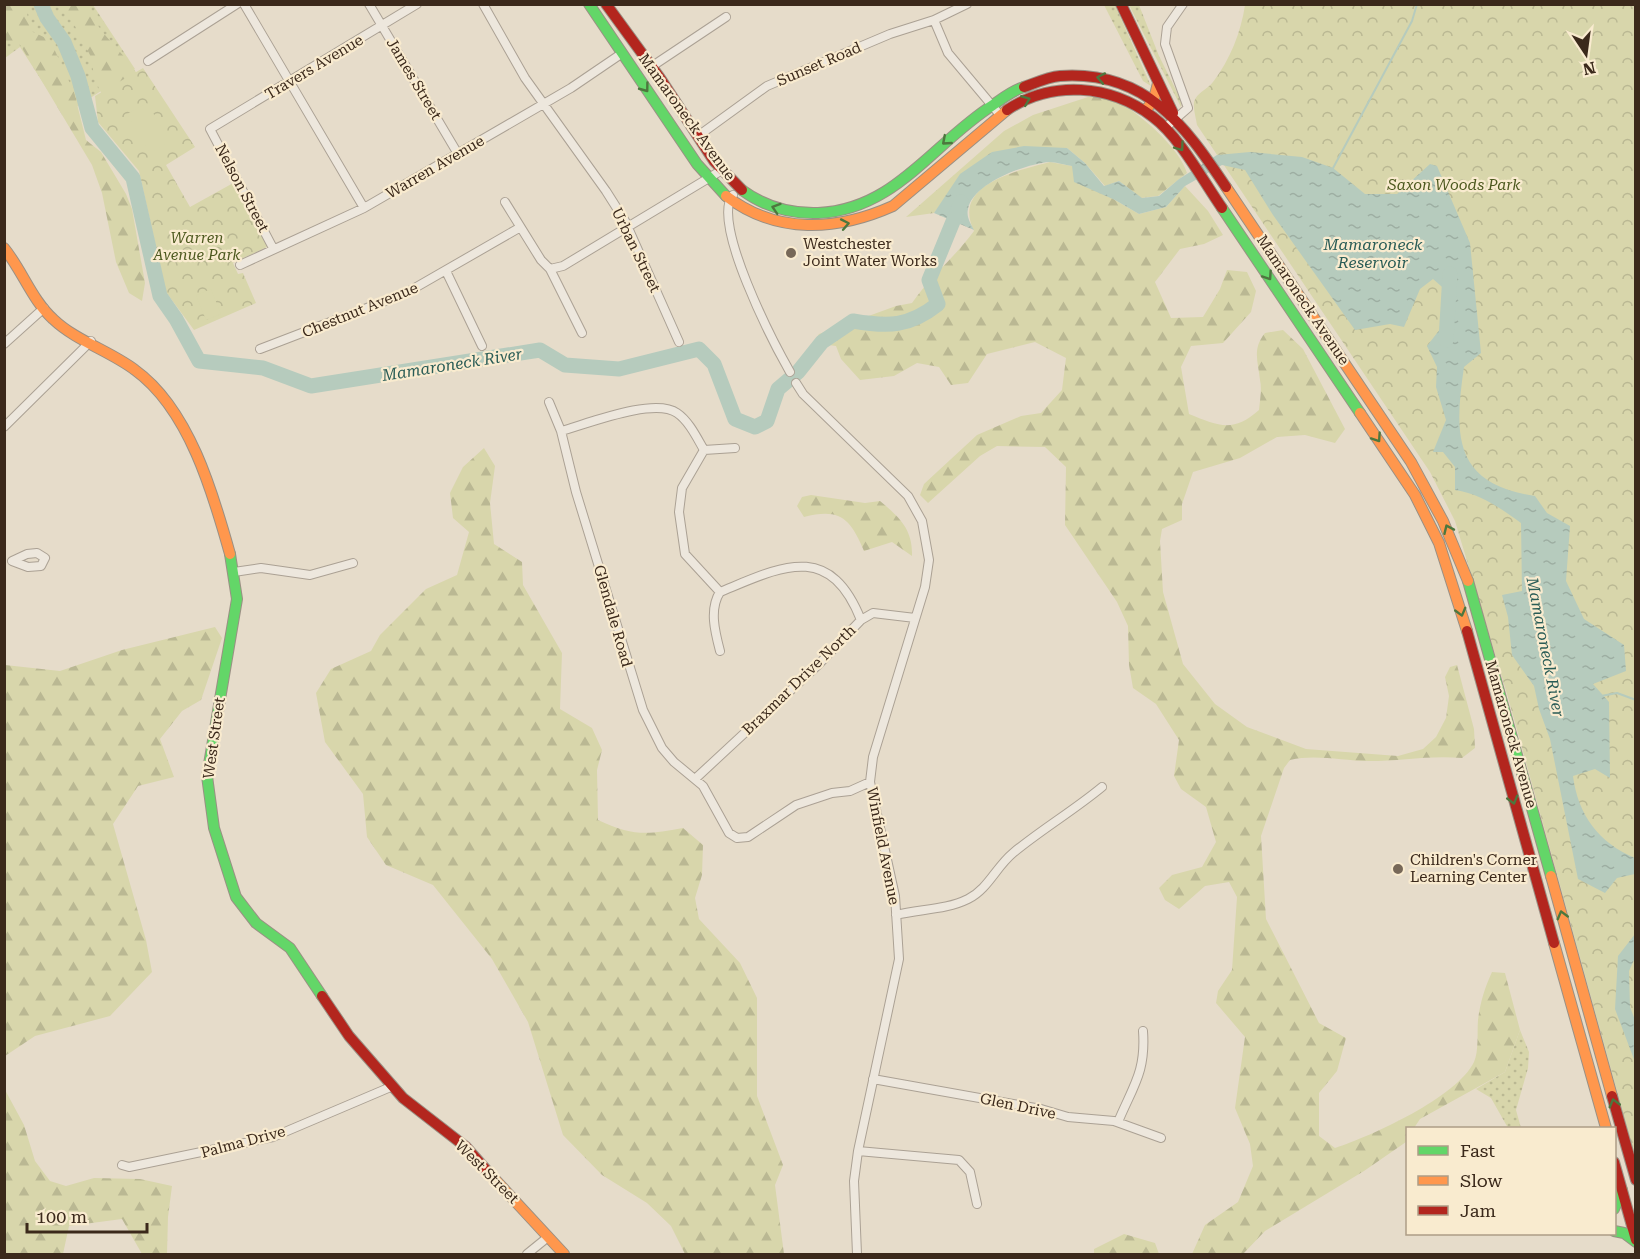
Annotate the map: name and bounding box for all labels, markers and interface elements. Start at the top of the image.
north arrow [1556,24,1616,84]
street label: Travers Avenue [262,31,366,103]
street label: James Street [383,35,446,123]
street label: Sunset Road [774,38,864,90]
street label: Mamaroneck Avenue [635,50,739,184]
text: N [1581,57,1597,79]
one-way arrow [1096,72,1106,85]
one-way arrow [638,81,649,92]
one-way arrow [1020,95,1031,107]
street label: Warren Avenue [383,132,487,202]
one-way arrow [942,134,953,145]
street label: Nelson Street [211,141,273,236]
one-way arrow [1173,141,1184,152]
park label: Saxon Woods Park [1387,176,1521,194]
one-way arrow [771,203,782,215]
street label: Urban Street [608,205,664,296]
one-way arrow [840,218,850,231]
park label: Warren Avenue Park [152,229,241,264]
street label: Mamaroneck Avenue [1253,232,1353,368]
place label: Westchester Joint Water Works [803,235,937,270]
water label: Mamaroneck Reservoir [1322,235,1423,272]
marker: Westchester Joint Water Works [784,246,798,260]
one-way arrow [1260,270,1272,280]
street label: Chestnut Avenue [299,279,421,341]
water label: Mamaroneck River [380,344,524,385]
one-way arrow [1369,431,1380,442]
one-way arrow [1443,524,1455,535]
street label: Glendale Road [590,563,636,670]
water label: Mamaroneck River [1522,575,1568,719]
one-way arrow [1454,606,1466,616]
street label: Braxmar Drive North [739,621,860,739]
street label: Mamaroneck Avenue [1481,658,1541,810]
street label: West Street [199,696,229,780]
street label: Winfield Avenue [863,786,903,906]
one-way arrow [1505,795,1518,805]
place label: Children's Corner Learning Center [1410,851,1537,886]
marker: Children's Corner Learning Center [1391,862,1405,876]
one-way arrow [1557,910,1569,921]
street label: Glen Drive [978,1089,1058,1123]
one-way arrow [1609,1098,1621,1109]
street label: Palma Drive [199,1122,287,1162]
legend [1406,1127,1616,1235]
street label: West Street [452,1137,523,1208]
text: Fast [1460,1140,1495,1161]
text: Slow [1460,1170,1502,1191]
scale bar [27,1196,147,1234]
text: Jam [1460,1200,1496,1221]
text: 100 m [36,1206,87,1227]

